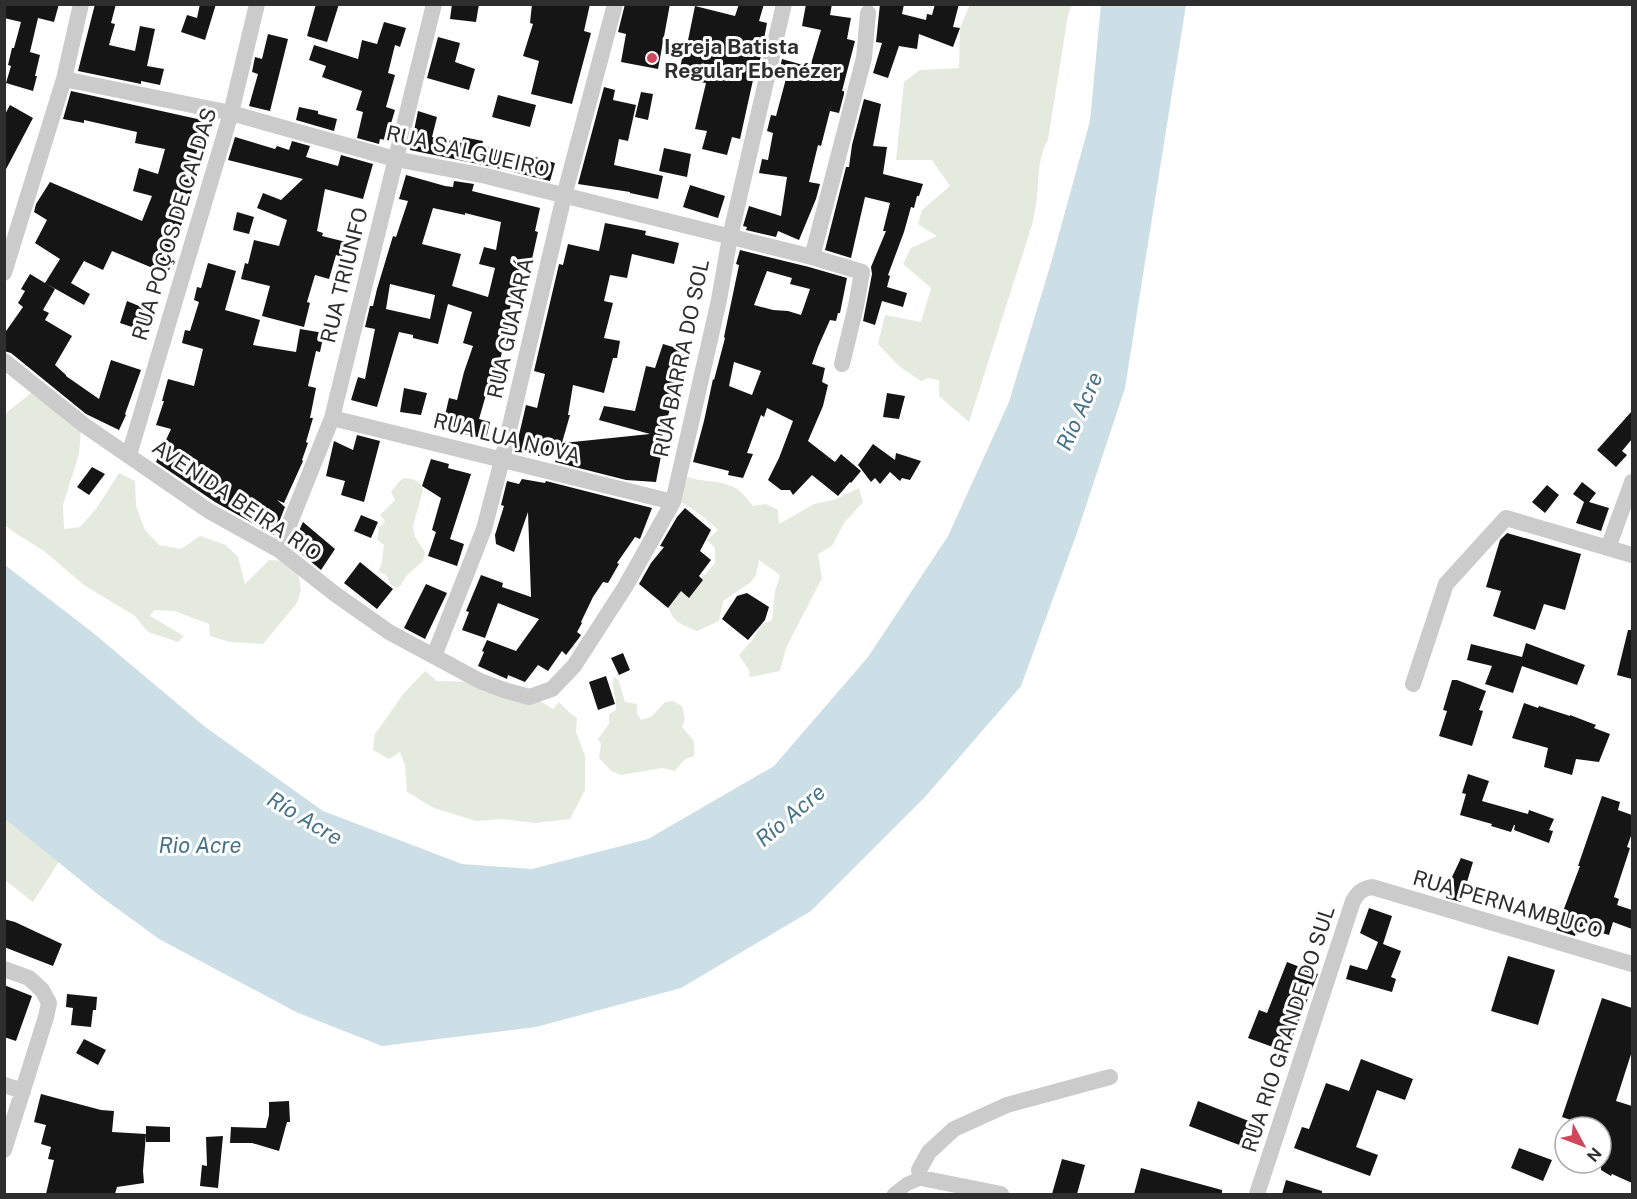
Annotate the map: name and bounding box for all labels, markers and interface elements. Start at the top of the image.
place label: Igreja Batista Regular Ebenézer [664,34,842,83]
marker: Igreja Batista Regular Ebenézer [645,51,659,65]
street label: RUA POÇOS DE CALDAS [127,105,221,343]
street label: RUA SALGUEIRO [384,120,552,182]
street label: RUA TRIUNFO [315,205,373,345]
street label: RUA GUAJARÁ [482,255,538,401]
street label: RUA BARRA DO SOL [648,257,714,459]
water label: Río Acre [1050,368,1108,454]
street label: RUA LUA NOVA [431,408,583,468]
street label: AVENIDA BEIRA RIO [148,434,326,566]
water label: Río Acre [750,778,830,852]
water label: Río Acre [263,785,347,851]
water label: Rio Acre [159,832,241,858]
street label: RUA PERNAMBUCO [1410,865,1606,943]
street label: RUA RIO GRANDE DO SUL [1236,903,1340,1155]
north arrow [1553,1115,1613,1175]
text: N [1583,1144,1605,1165]

